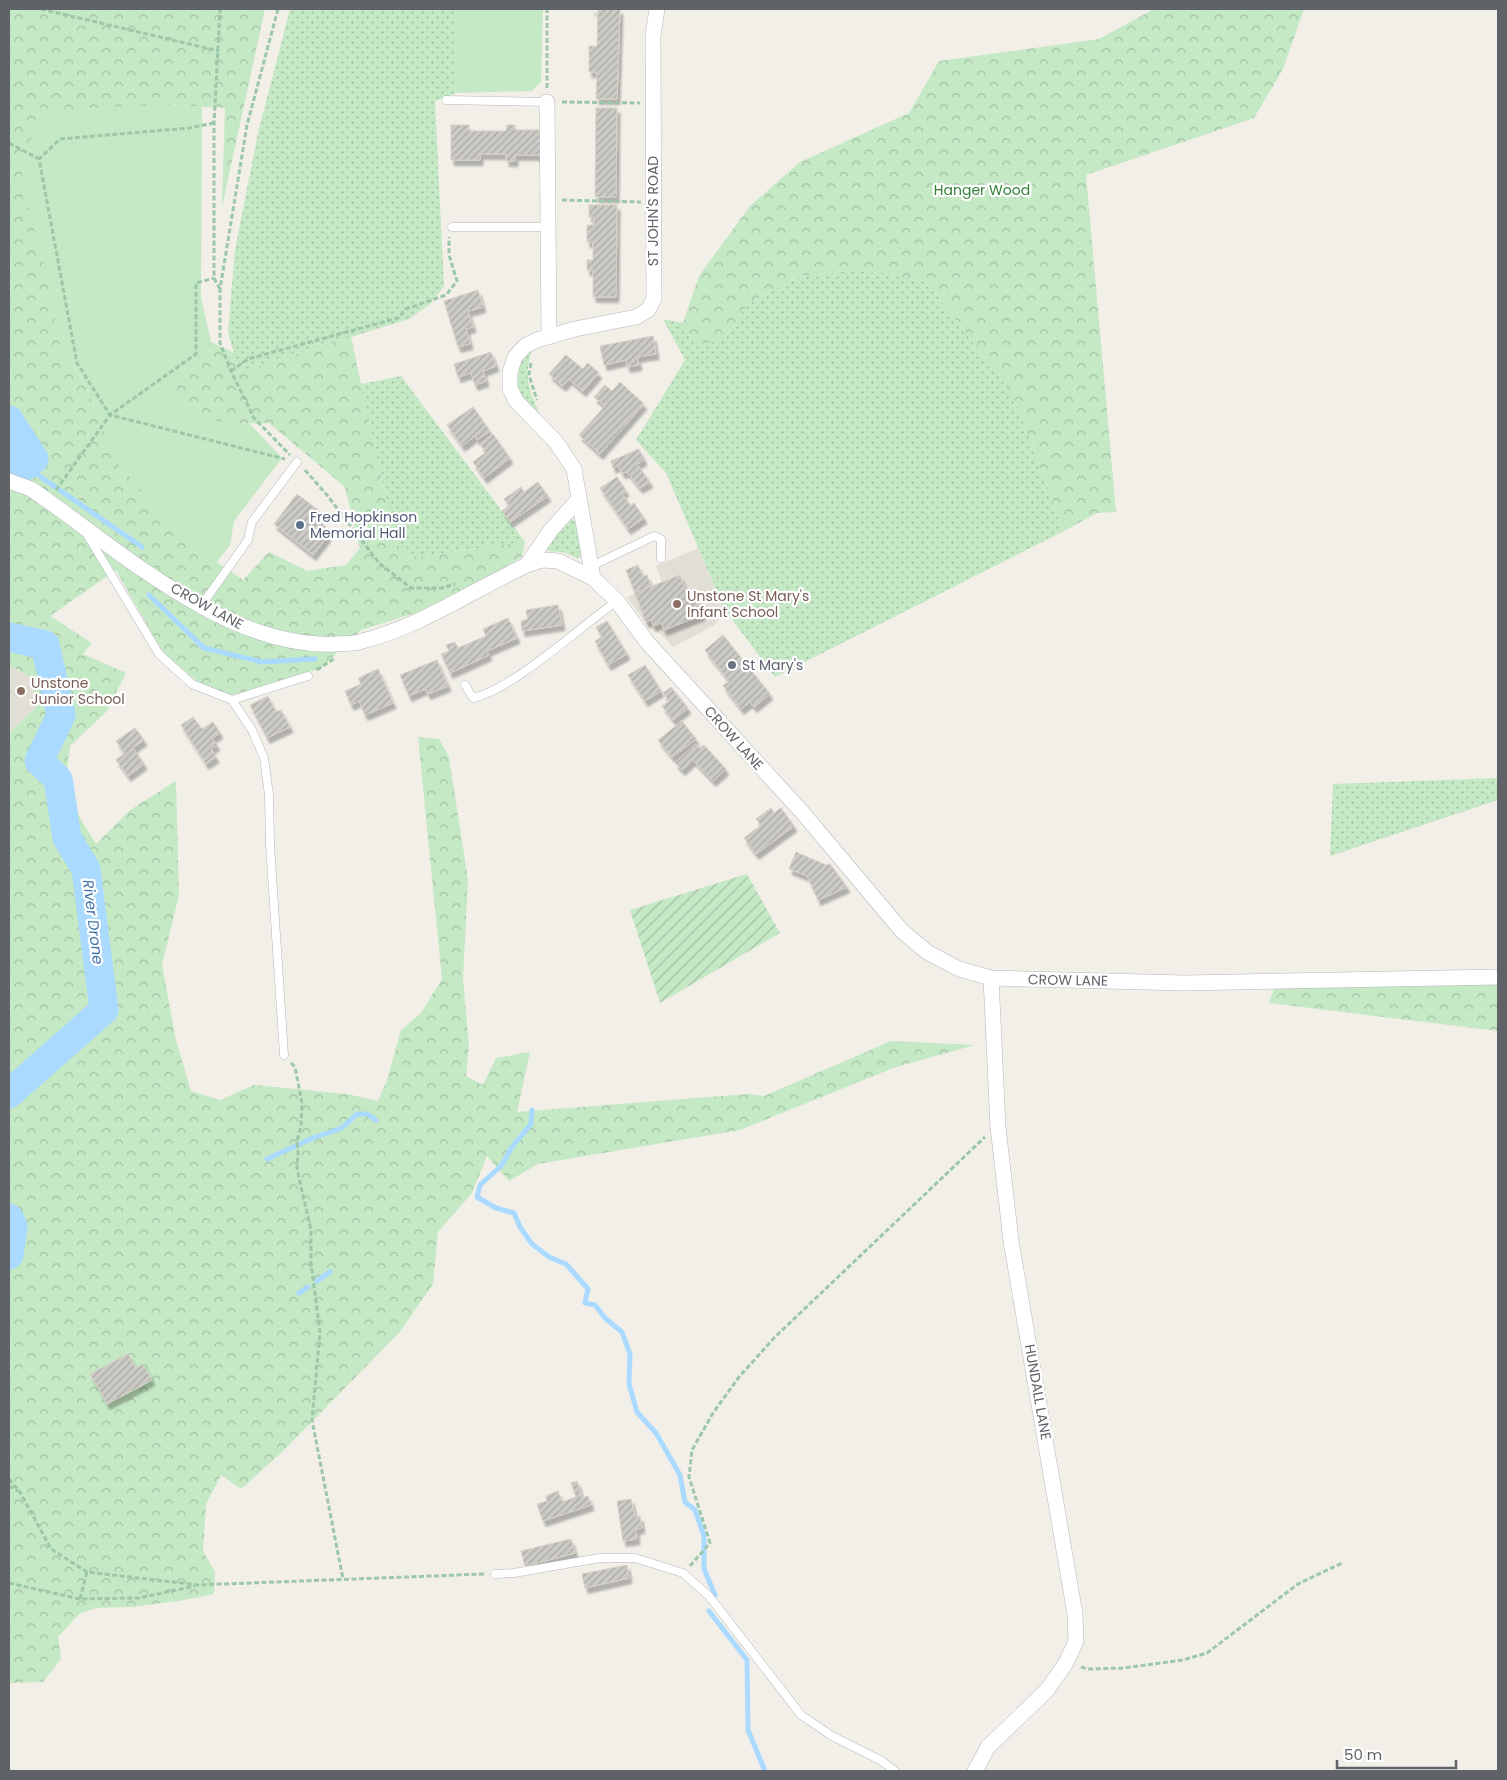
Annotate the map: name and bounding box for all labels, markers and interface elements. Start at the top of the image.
street label: ST JOHN'S ROAD [643,156,663,266]
park label: Hanger Wood [934,180,1030,200]
place label: Fred Hopkinson Memorial Hall [310,507,417,543]
marker: Fred Hopkinson Memorial Hall [294,519,306,531]
street label: CROW LANE [167,578,247,634]
place label: Unstone St Mary's Infant School [687,586,809,622]
marker: Unstone St Mary's Infant School [671,598,683,610]
place label: St Mary's [742,655,803,675]
marker: St Mary's [726,659,738,671]
place label: Unstone Junior School [31,673,125,709]
marker: Unstone Junior School [15,685,27,697]
street label: CROW LANE [700,701,768,775]
water label: River Drone [78,878,109,966]
street label: CROW LANE [1028,969,1108,991]
street label: HUNDALL LANE [1020,1343,1056,1441]
scale bar [1337,1738,1456,1770]
text: 50 m [1344,1744,1382,1765]

